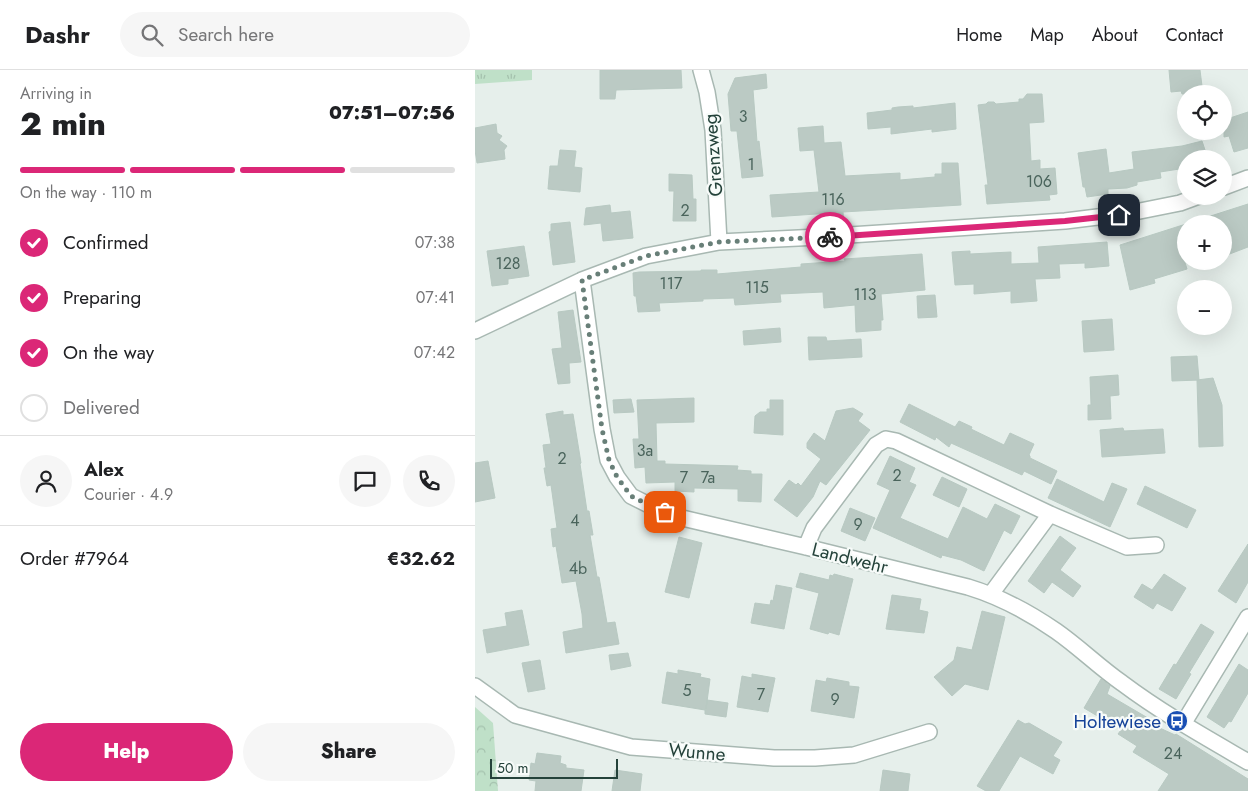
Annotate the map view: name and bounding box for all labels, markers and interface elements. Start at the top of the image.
search box [120,12,470,57]
text: Dashr [25,17,90,52]
icon: search [138,21,166,49]
text: Search here [178,21,274,48]
text: Home [956,22,1002,48]
text: Map [1030,22,1064,48]
text: About [1092,22,1137,48]
text: Contact [1165,22,1223,48]
text: Arriving in [20,82,92,105]
map controls [1177,85,1232,335]
button: locate [1177,85,1232,140]
text: 07:51–07:56 [329,99,455,126]
text: 2 min [20,101,106,147]
house number: 3 [739,105,748,128]
street label: Grenzweg [697,113,729,197]
button: layers [1177,150,1232,205]
house number: 1 [747,153,755,176]
house number: 106 [1026,170,1052,193]
text: On the way · 110 m [20,181,152,204]
house number: 116 [821,188,845,211]
pin [1098,194,1140,236]
house number: 2 [680,199,690,222]
icon: home [1105,201,1133,229]
courier [805,212,855,262]
button: + [1177,215,1232,270]
icon: bike [816,223,844,251]
icon: check [20,229,48,257]
text: Confirmed [63,229,149,256]
text: 07:38 [415,231,455,254]
house number: 128 [495,252,521,275]
house number: 117 [660,272,683,295]
house number: 115 [745,276,769,299]
button: − [1177,280,1232,335]
house number: 113 [853,283,877,306]
icon: check [20,284,48,312]
text: Preparing [63,284,141,311]
text: 07:41 [416,286,455,309]
icon: check [20,339,48,367]
text: On the way [63,339,154,366]
text: 07:42 [414,341,455,364]
text: Delivered [63,394,140,421]
house number: 3a [637,439,653,462]
house number: 2 [557,447,567,470]
button: person [20,455,72,507]
button: chat [339,455,391,507]
button: phone [403,455,455,507]
text: Alex [84,456,124,483]
house number: 2 [892,464,902,487]
house number: 7 [680,466,689,489]
house number: 7a [701,466,715,489]
text: Courier · 4.9 [84,483,173,506]
pin [644,491,686,533]
icon: bag [651,498,679,526]
house number: 4 [570,509,580,532]
house number: 9 [853,513,863,536]
street label: Landwehr [809,536,891,581]
text: Order #7964 [20,545,129,572]
text: €32.62 [387,545,455,572]
house number: 4b [569,557,587,580]
house number: 5 [682,679,692,702]
house number: 7 [757,683,766,706]
house number: 9 [830,688,840,711]
place label: Holtewiese [1074,708,1161,735]
bus stop icon: Holtewiese [1165,709,1189,733]
button: Help [20,723,233,781]
button: Share [243,723,455,781]
street label: Wunne [667,736,727,768]
house number: 24 [1164,742,1182,765]
scale bar [490,756,617,779]
text: 50 m [497,758,528,778]

